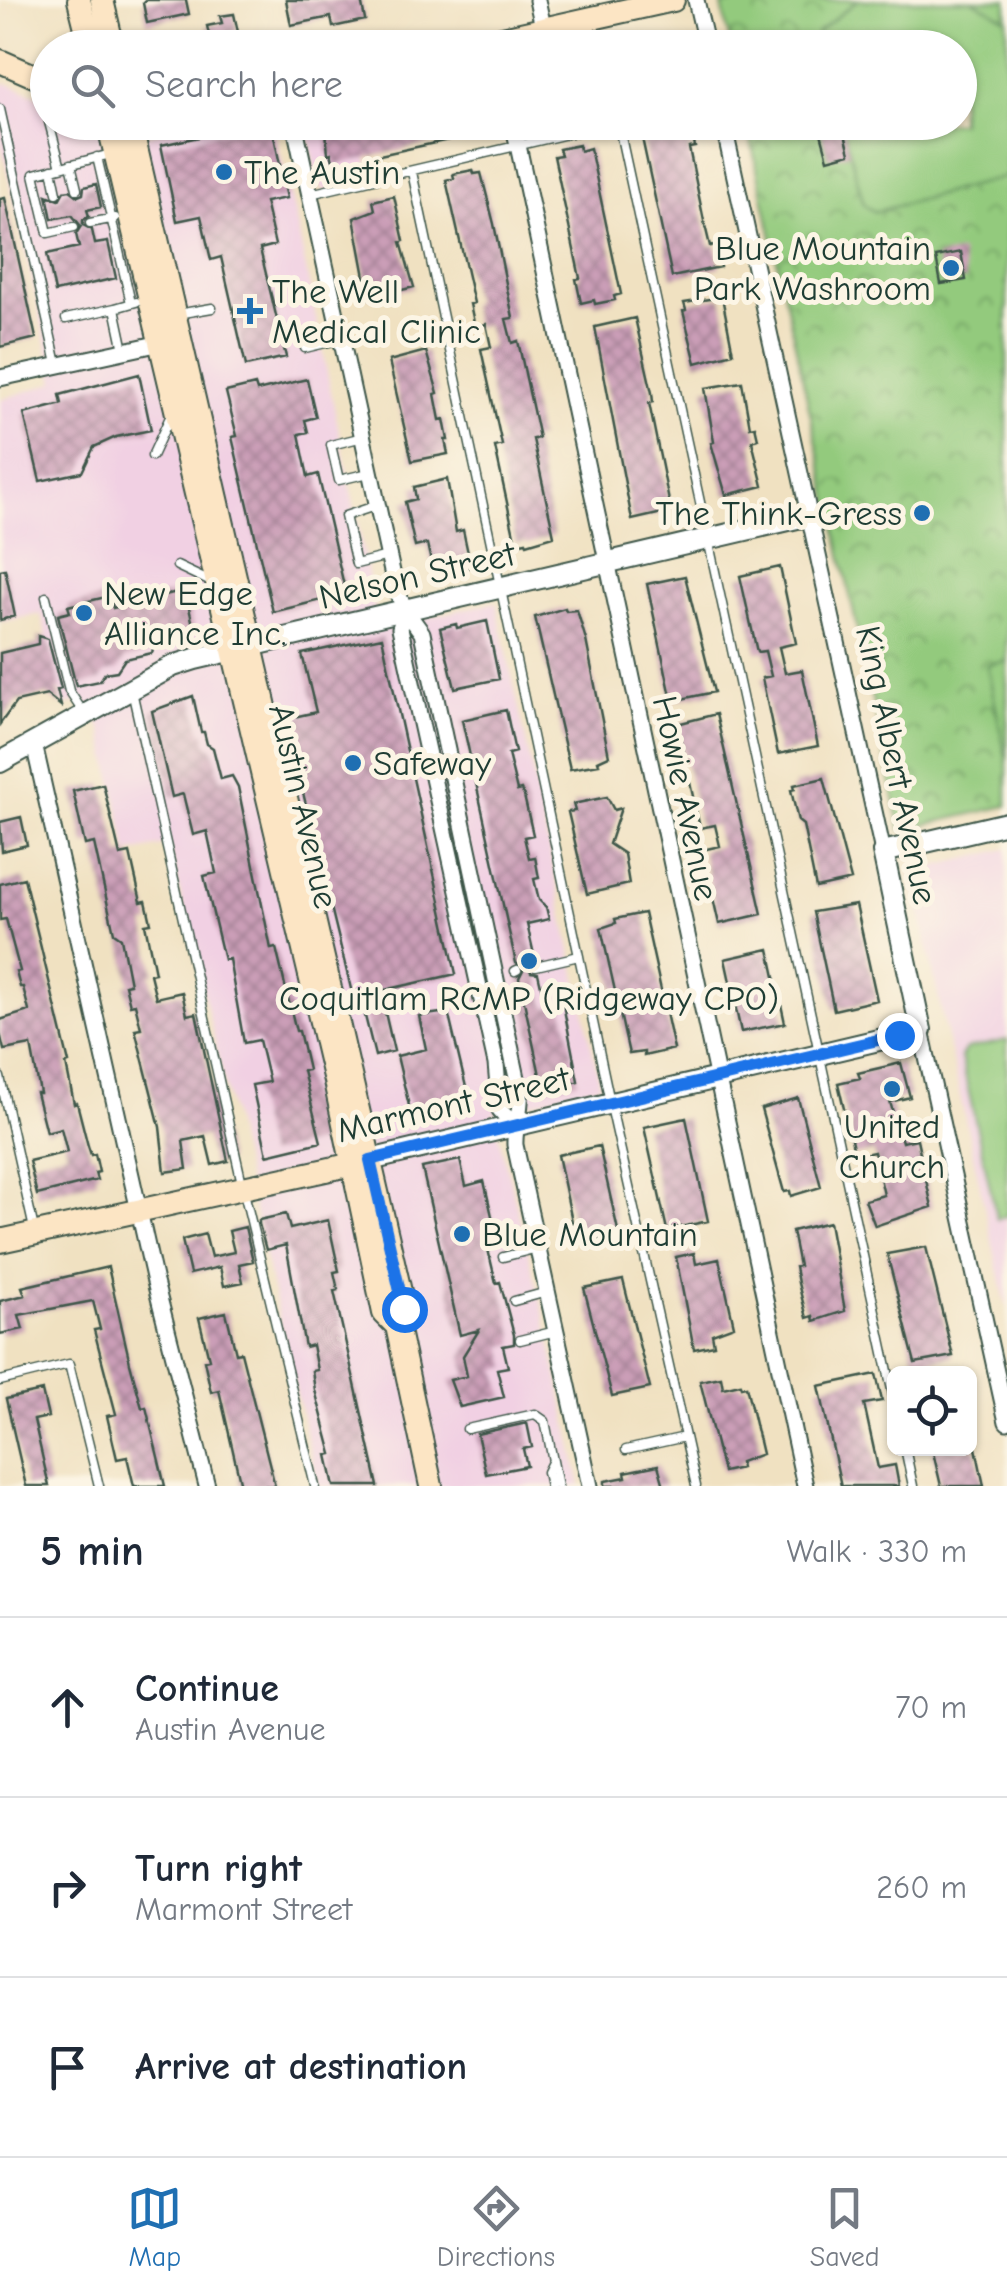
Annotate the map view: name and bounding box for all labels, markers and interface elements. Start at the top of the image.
search box [30,30,977,140]
icon: search [65,58,120,113]
text: Search here [145,63,343,107]
place label: The Austin [244,152,400,193]
marker: The Austin [213,161,235,183]
place label: Blue Mountain Park Washroom [694,228,931,309]
marker: Blue Mountain Park Washroom [940,257,962,279]
place label: The Well Medical Clinic [272,271,481,352]
marker: The Well Medical Clinic [237,298,263,324]
place label: The Think-Gress [655,493,902,534]
marker: The Think-Gress [911,502,933,524]
street label: Nelson Street [315,533,520,618]
place label: New Edge Alliance Inc. [104,573,286,654]
marker: New Edge Alliance Inc. [73,602,95,624]
street label: King Albert Avenue [847,622,946,908]
street label: Howie Avenue [644,692,727,904]
street label: Austin Avenue [260,700,347,912]
place label: Safeway [373,743,491,784]
marker: Safeway [342,752,364,774]
marker: Coquitlam RCMP (Ridgeway CPO) [518,950,540,972]
place label: Coquitlam RCMP (Ridgeway CPO) [279,978,779,1019]
route end [877,1013,923,1059]
street label: Marmont Street [333,1058,574,1151]
marker: United Church [881,1078,903,1100]
place label: United Church [839,1106,945,1187]
place label: Blue Mountain [482,1214,698,1255]
marker: Blue Mountain [451,1223,473,1245]
route start [382,1287,428,1333]
map controls [887,1366,977,1456]
button: locate [887,1366,977,1456]
text: 5 min [40,1527,144,1576]
text: Walk · 330 m [786,1533,967,1570]
text: Continue [135,1667,279,1711]
icon: ahead [40,1680,95,1735]
text: 70 m [895,1689,967,1726]
text: Austin Avenue [135,1711,326,1748]
text: Turn right [135,1847,302,1891]
icon: right [40,1860,95,1915]
text: 260 m [876,1869,967,1906]
text: Marmont Street [135,1891,352,1928]
icon: arrive [40,2040,95,2095]
text: Arrive at destination [135,2045,467,2089]
tab: Map [127,2181,182,2273]
tab: Directions [437,2181,555,2273]
tab: Saved [810,2181,880,2273]

